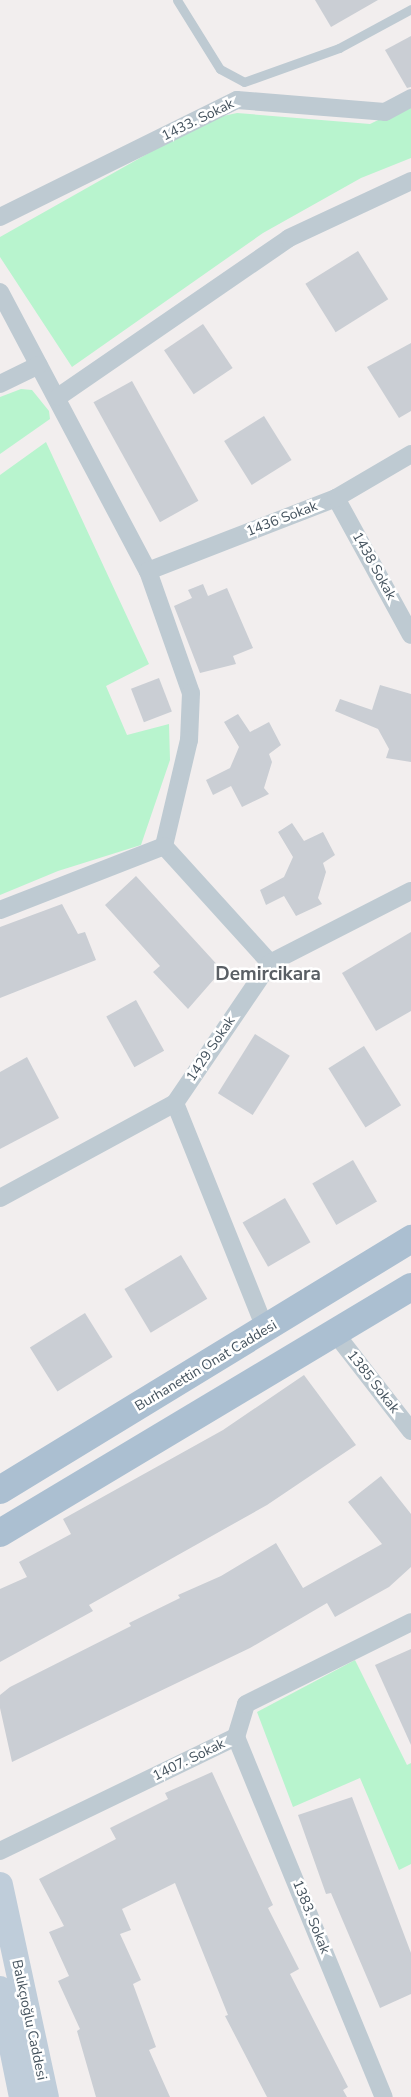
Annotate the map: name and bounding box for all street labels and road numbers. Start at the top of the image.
street label: 1433. Sokak [159,95,237,145]
street label: 1436 Sokak [244,498,320,540]
street label: 1438 Sokak [348,529,400,603]
street label: 1429 Sokak [183,1013,239,1085]
street label: Burhanettin Onat Caddesi [132,1317,280,1415]
street label: 1385 Sokak [343,1347,403,1417]
street label: 1407. Sokak [150,1735,228,1785]
street label: 1383. Sokak [289,1878,333,1956]
street label: Balıkçıoğlu Caddesi [8,1958,50,2082]

